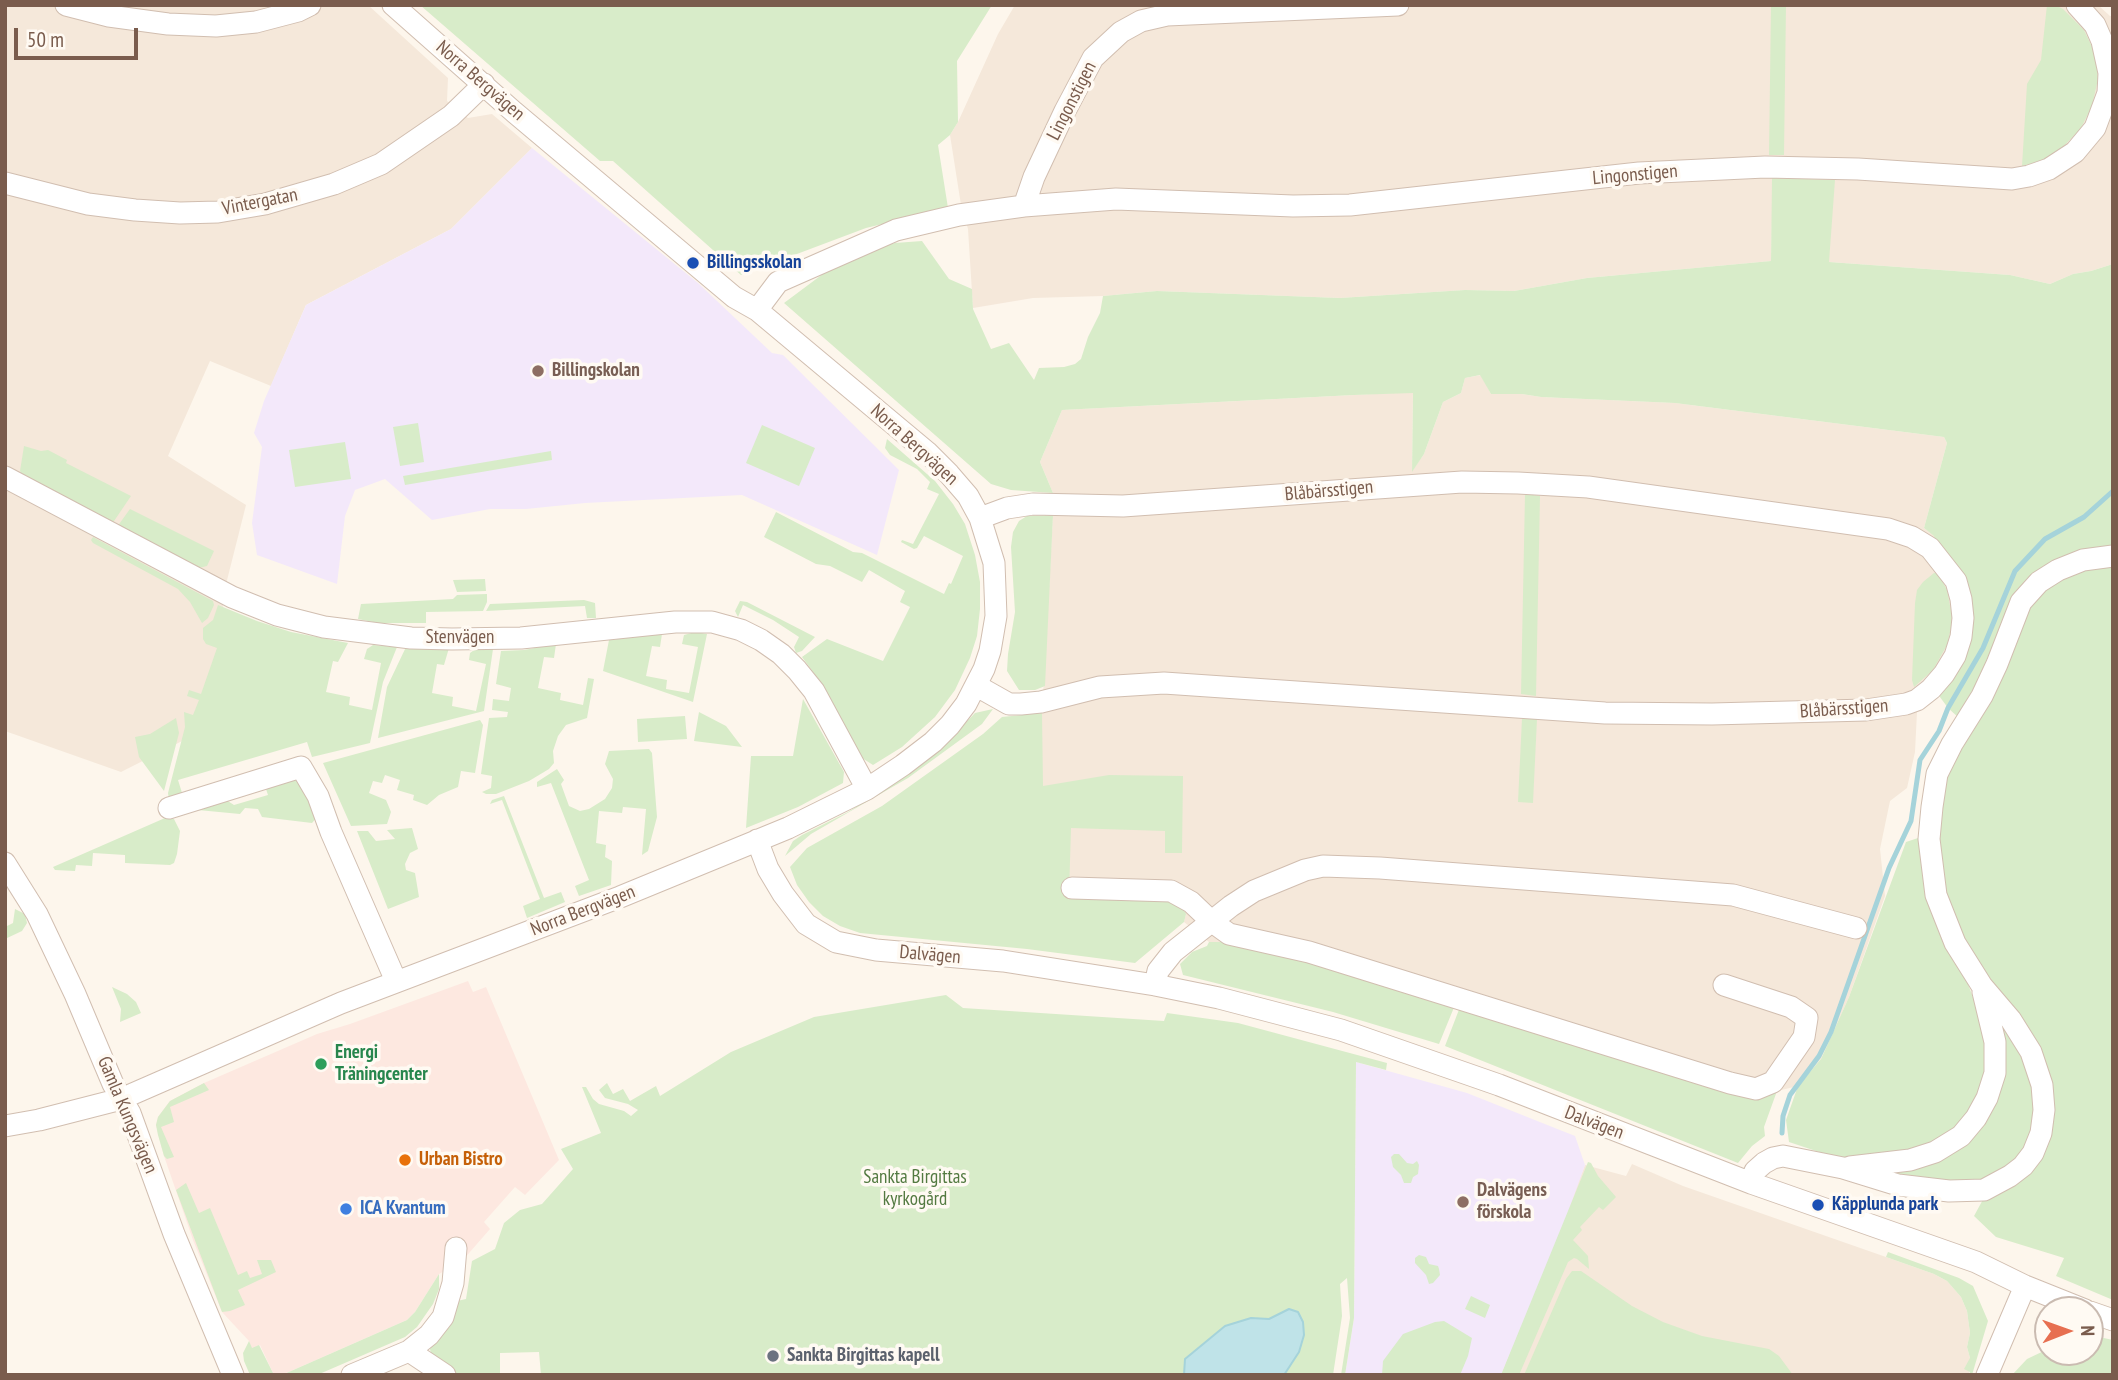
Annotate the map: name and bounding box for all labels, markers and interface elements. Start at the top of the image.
scale bar [18,14,142,58]
text: 50 m [27,26,64,53]
street label: Norra Bergvägen [431,36,529,126]
street label: Lingonstigen [1042,58,1102,144]
street label: Lingonstigen [1592,160,1678,190]
street label: Vintergatan [220,184,300,220]
place label: Billingsskolan [707,252,801,274]
marker: Billingsskolan [685,255,701,271]
place label: Billingskolan [552,360,640,382]
marker: Billingskolan [530,363,546,379]
street label: Norra Bergvägen [865,400,963,490]
street label: Blåbärsstigen [1284,476,1374,506]
street label: Stenvägen [426,627,494,649]
street label: Blåbärsstigen [1799,695,1889,723]
street label: Norra Bergvägen [528,881,638,941]
street label: Dalvägen [898,941,962,969]
place label: Energi Träningcenter [335,1042,428,1086]
street label: Gamla Kungsvägen [92,1053,162,1177]
marker: Energi Träningcenter [313,1056,329,1072]
street label: Dalvägen [1561,1101,1627,1145]
place label: Urban Bistro [419,1149,503,1171]
marker: Urban Bistro [397,1152,413,1168]
park label: Sankta Birgittas kyrkogård [863,1167,967,1211]
place label: Dalvägens förskola [1477,1180,1547,1224]
marker: Dalvägens förskola [1455,1194,1471,1210]
place label: Käpplunda park [1832,1194,1938,1216]
marker: Käpplunda park [1810,1197,1826,1213]
place label: ICA Kvantum [360,1198,445,1220]
marker: ICA Kvantum [338,1201,354,1217]
north arrow [2034,1296,2104,1366]
text: N [2076,1325,2100,1336]
place label: Sankta Birgittas kapell [787,1345,940,1367]
marker: Sankta Birgittas kapell [765,1348,781,1364]

